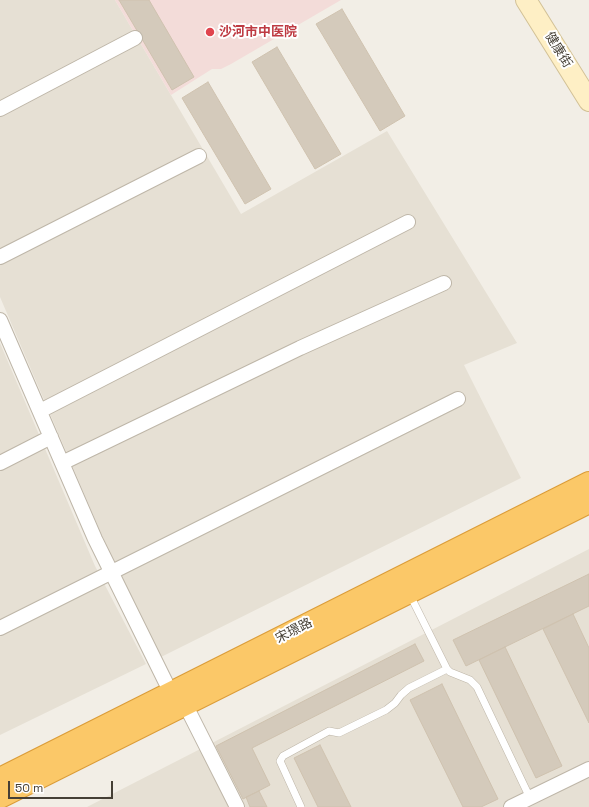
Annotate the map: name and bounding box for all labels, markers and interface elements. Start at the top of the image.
place label: 沙河市中医院 [219,24,297,40]
marker: 沙河市中医院 [204,26,216,38]
street label: 健康街 [541,29,575,71]
street label: 宋璟路 [273,615,315,647]
scale bar [10,773,115,799]
text: 50 m [15,780,43,796]

